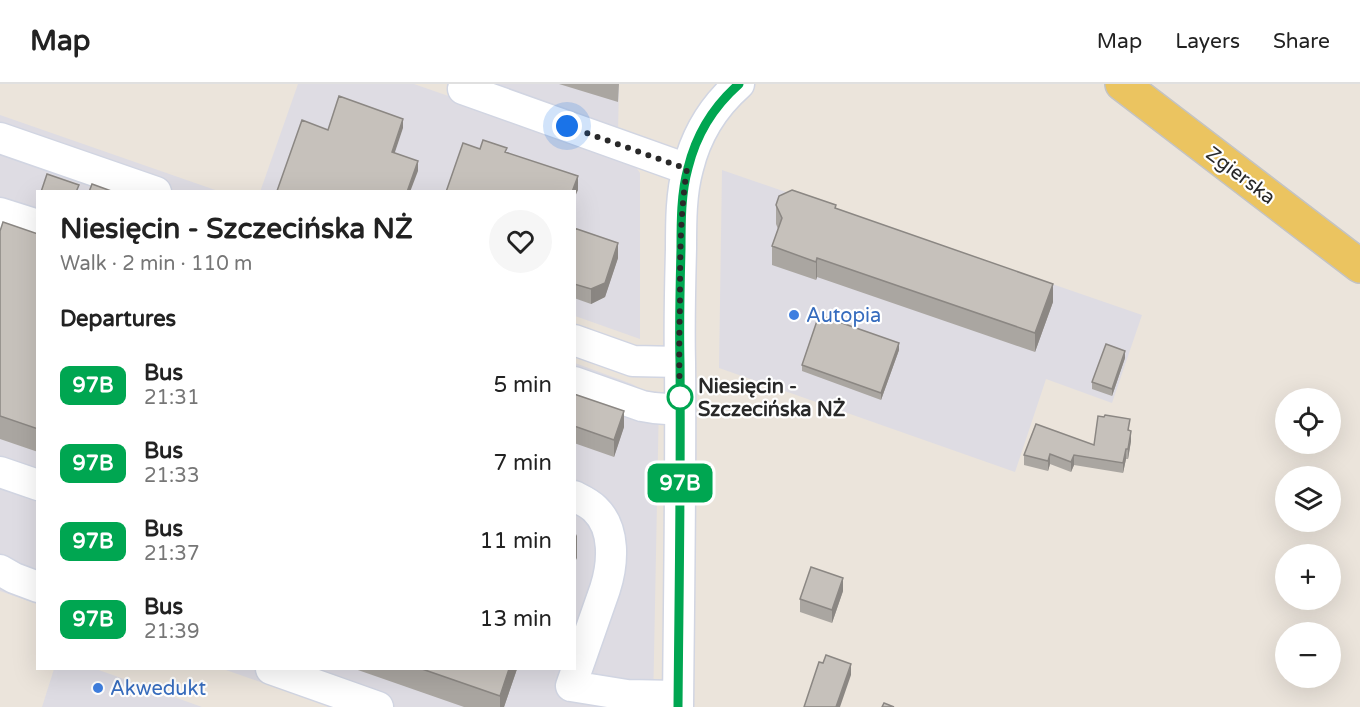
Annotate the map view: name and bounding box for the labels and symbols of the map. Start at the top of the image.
your location [552,111,582,141]
street label: Zgierska [1201,142,1280,210]
place label: Autopia [806,304,881,328]
marker: Autopia [787,308,801,322]
place label: Niesięcin - Szczecińska NŻ [698,375,846,422]
marker: Niesięcin - Szczecińska NŻ [667,384,693,410]
line badge: 97B [646,464,714,502]
place label: Akwedukt [110,677,206,701]
marker: Akwedukt [91,681,105,695]

